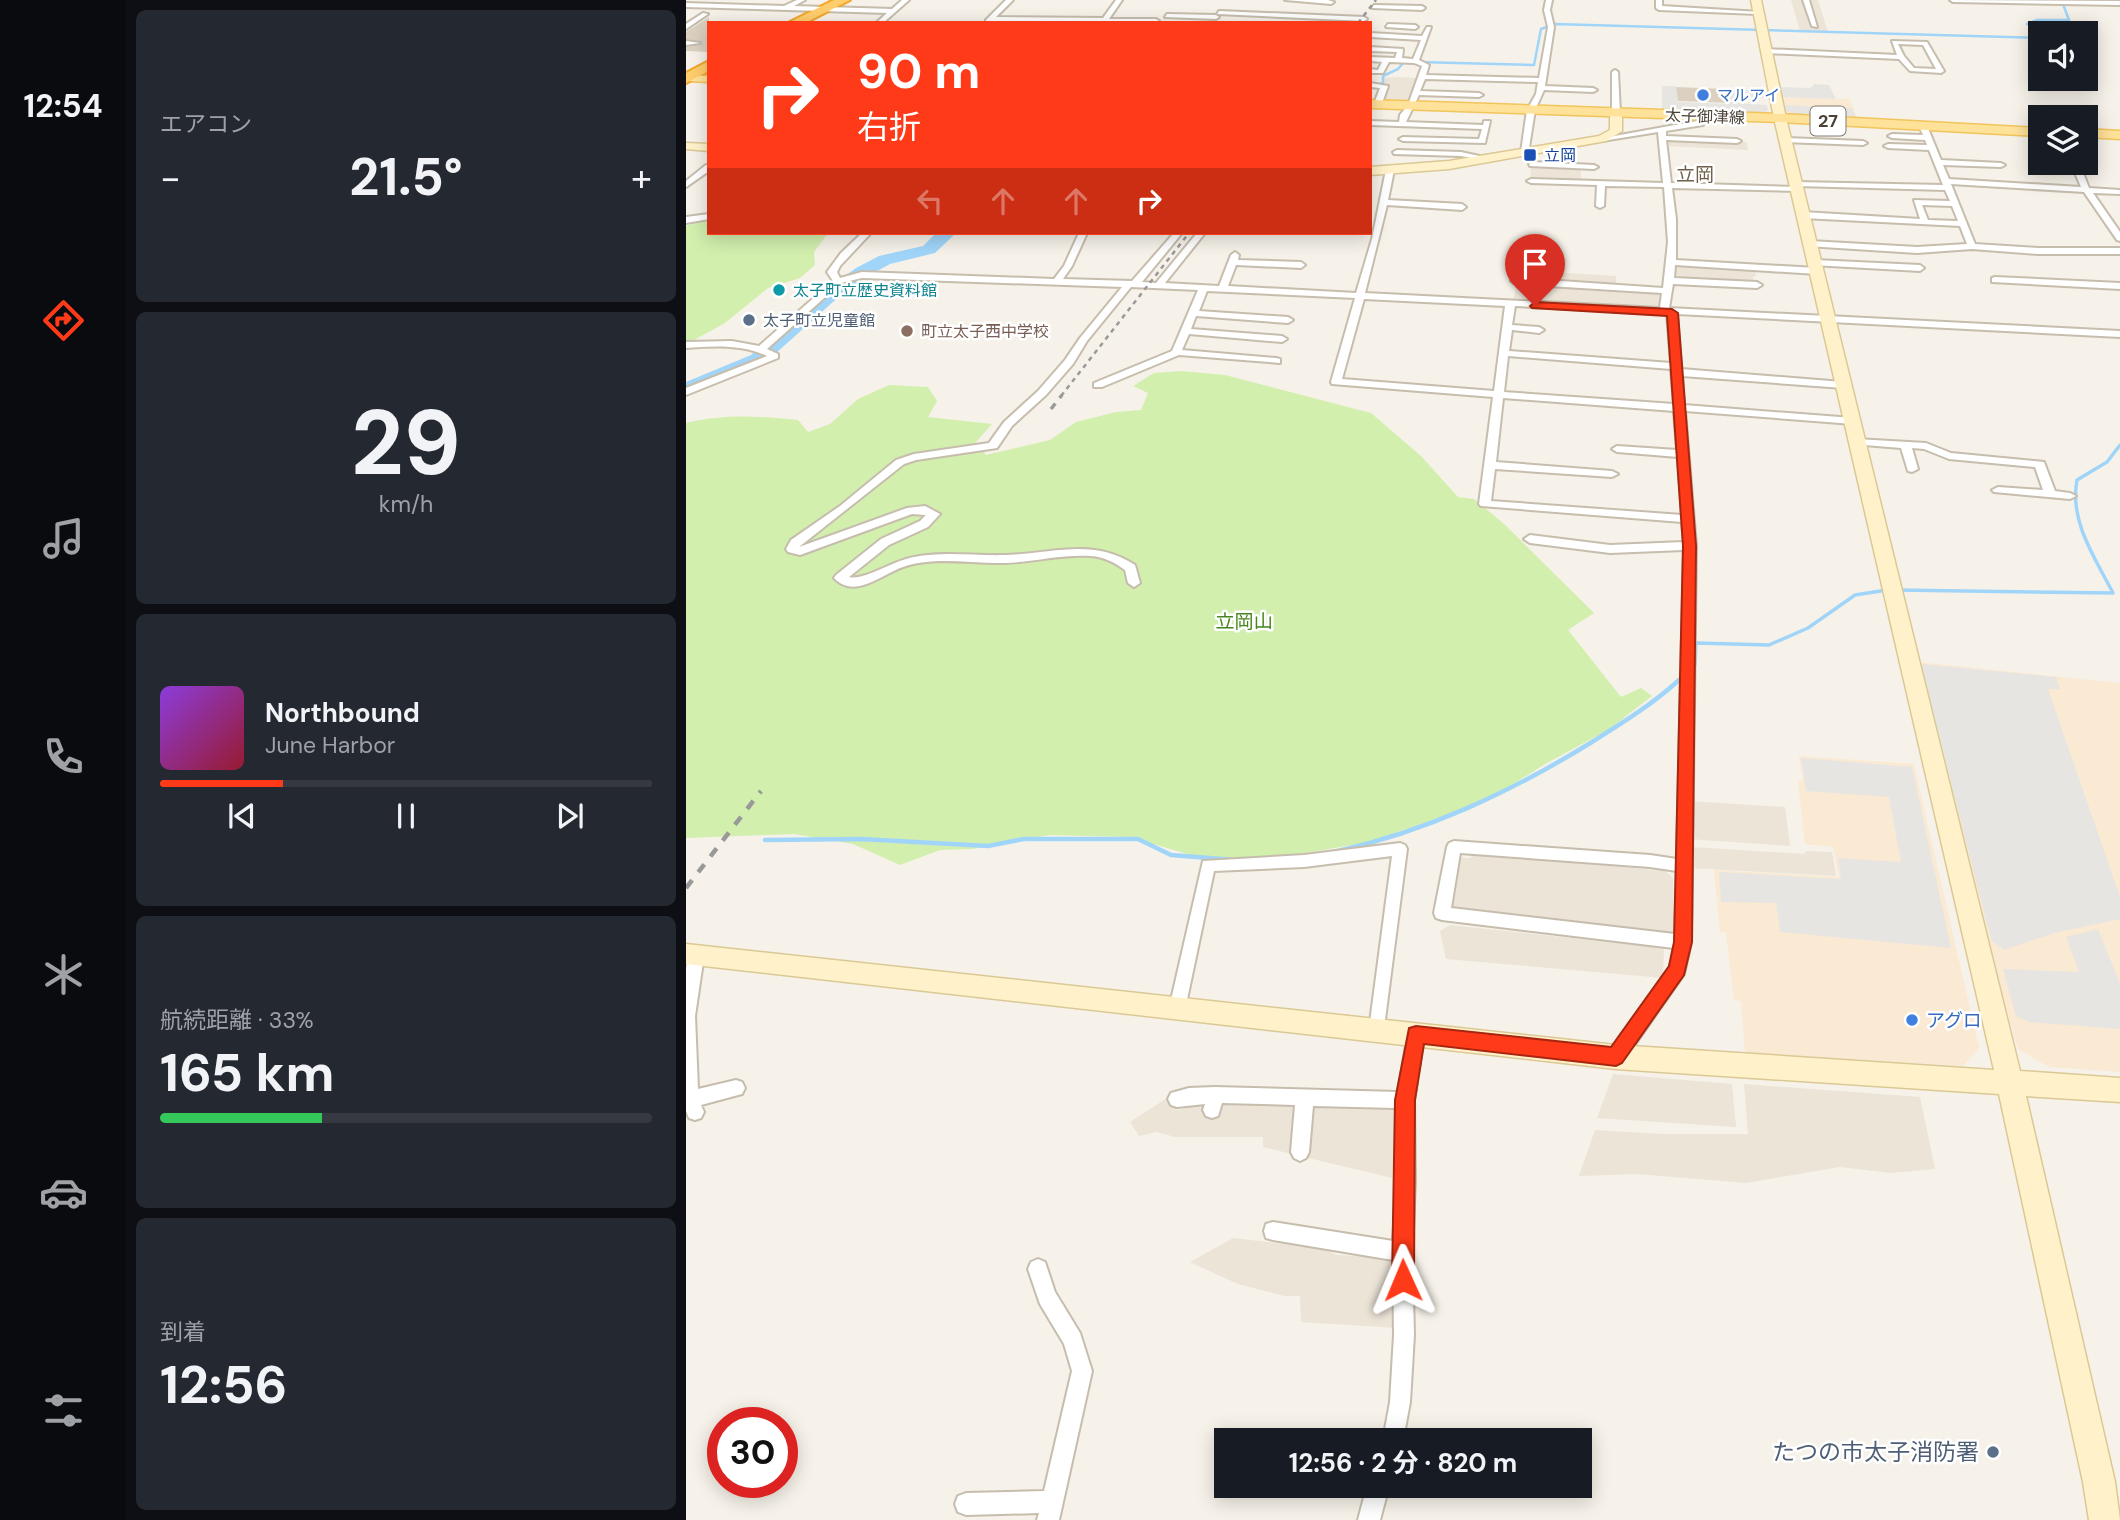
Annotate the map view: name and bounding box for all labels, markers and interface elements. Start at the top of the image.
map controls [2028,21,2098,175]
button: sound [2028,21,2098,91]
text: 90 m [857,39,980,103]
icon: right [742,49,833,140]
text: 12:54 [24,85,102,127]
place label: マルアイ [1717,85,1780,106]
marker: マルアイ [1695,87,1711,103]
street label: 太子御津線 [1665,105,1745,128]
button: layers [2028,105,2098,175]
text: 右折 [857,106,921,148]
road number: 27 [1810,106,1846,136]
text: エアコン [160,109,252,139]
text: 21.5° [349,143,463,211]
place label: 立岡 [1544,145,1576,166]
marker: 立岡 [1522,147,1538,163]
text: − [160,153,181,203]
text: + [631,153,652,203]
district label: 立岡 [1676,162,1714,187]
icon: left [911,182,949,220]
icon: ahead [984,182,1022,220]
icon: ahead [1057,182,1095,220]
icon: right [1130,182,1168,220]
pin [1505,234,1565,306]
icon: arrive [1516,245,1554,283]
place label: 太子町立歴史資料館 [793,280,937,301]
marker: 太子町立歴史資料館 [771,282,787,298]
icon: directions [39,296,88,345]
place label: 太子町立児童館 [763,310,875,331]
marker: 太子町立児童館 [741,312,757,328]
place label: 町立太子西中学校 [921,321,1049,342]
marker: 町立太子西中学校 [899,323,915,339]
text: 29 [351,384,461,502]
text: km/h [379,489,433,519]
icon: music [39,514,88,563]
park label: 立岡山 [1215,609,1273,634]
text: Northbound [265,696,420,730]
text: June Harbor [265,730,395,760]
icon: phone [39,732,88,781]
icon: previous [223,797,261,835]
icon: pause [387,797,425,835]
icon: next [551,797,589,835]
icon: climate [39,950,88,999]
text: 航続距離 · 33% [160,1005,314,1035]
place label: アグロ [1926,1008,1982,1033]
marker: アグロ [1904,1012,1920,1028]
text: 165 km [160,1039,334,1107]
icon: car [39,1168,88,1217]
position arrow [1366,1243,1440,1317]
text: 到着 [160,1317,206,1347]
text: 12:56 [160,1351,287,1419]
icon: filters [39,1386,88,1435]
speed limit sign: 30 [707,1407,798,1498]
place label: たつの市太子消防署 [1772,1437,1979,1467]
marker: たつの市太子消防署 [1985,1444,2001,1460]
text: 12:56 · 2 分 · 820 m [1289,1446,1517,1480]

